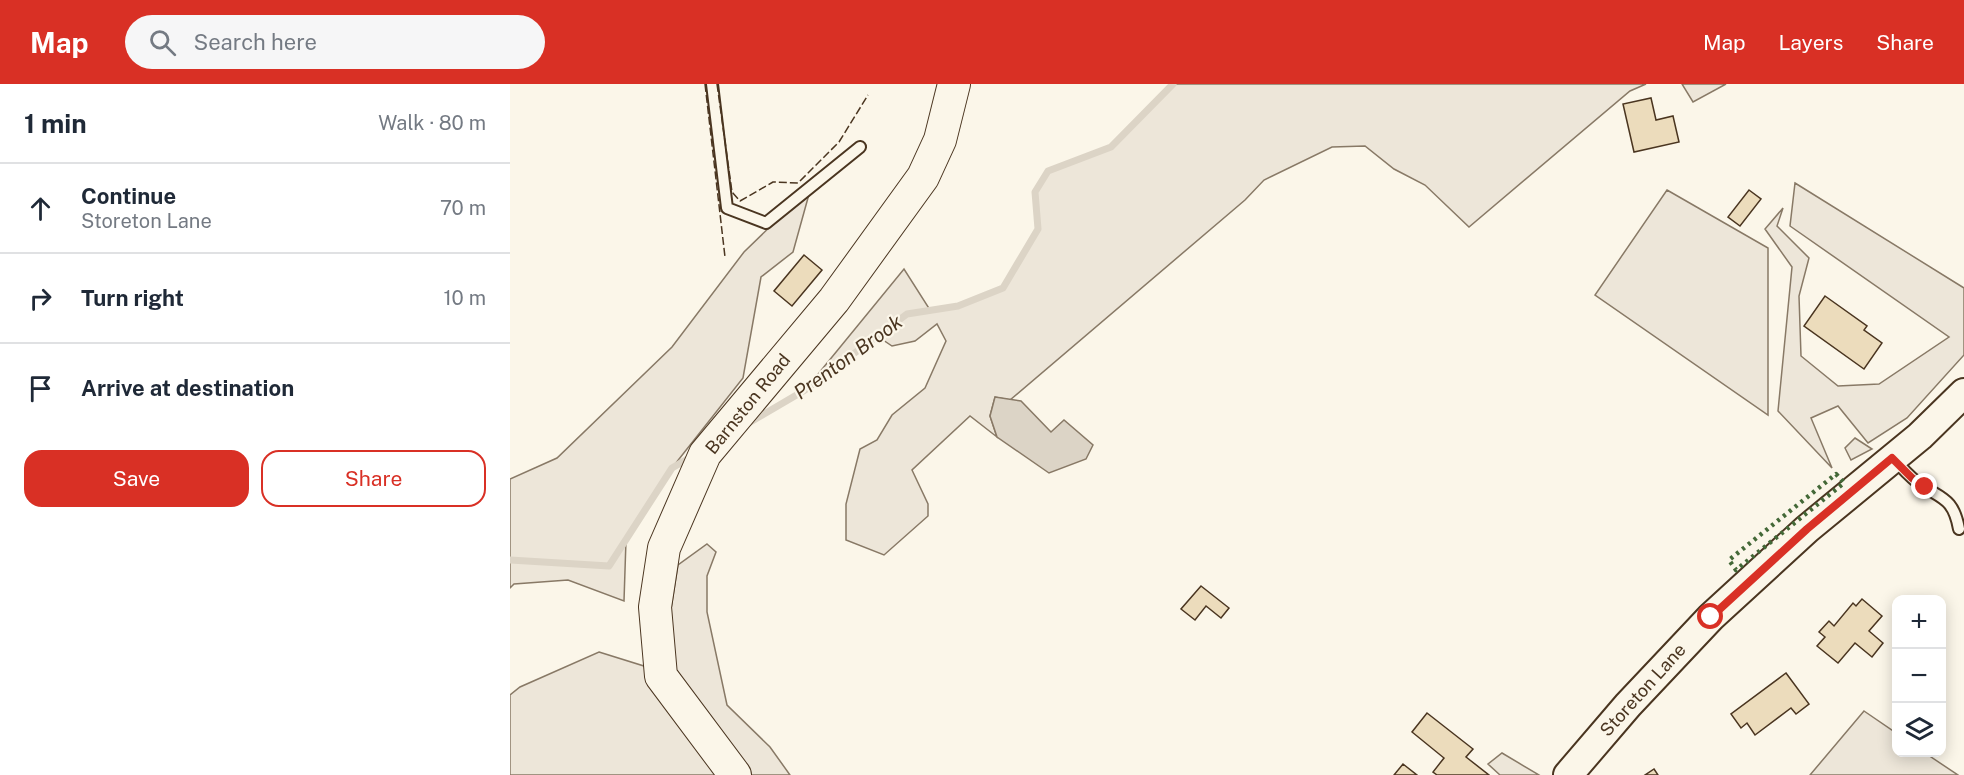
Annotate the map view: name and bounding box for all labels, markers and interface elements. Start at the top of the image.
search box [125,15,545,69]
text: Map [30,26,89,59]
icon: search [146,26,179,59]
text: Search here [194,29,317,55]
text: Map [1703,30,1746,55]
text: Layers [1779,30,1843,55]
text: Share [1876,30,1934,55]
text: 1 min [24,108,87,139]
text: Walk · 80 m [378,111,486,135]
text: Continue [81,183,176,209]
icon: ahead [24,192,57,225]
text: 70 m [440,196,486,220]
text: Storeton Lane [81,209,212,233]
icon: right [24,282,57,315]
text: Turn right [81,285,184,311]
text: 10 m [443,286,486,310]
water label: Prenton Brook [789,310,907,404]
street label: Barnston Road [701,349,794,458]
icon: arrive [24,372,57,405]
text: Arrive at destination [81,375,294,401]
button: Save [24,450,249,507]
button: Share [261,450,486,507]
route end [1911,473,1937,499]
map controls [1892,595,1946,757]
button: + [1892,595,1946,649]
route start [1697,603,1723,629]
street label: Storeton Lane [1595,639,1690,740]
button: − [1892,649,1946,703]
button: layers [1892,703,1946,757]

